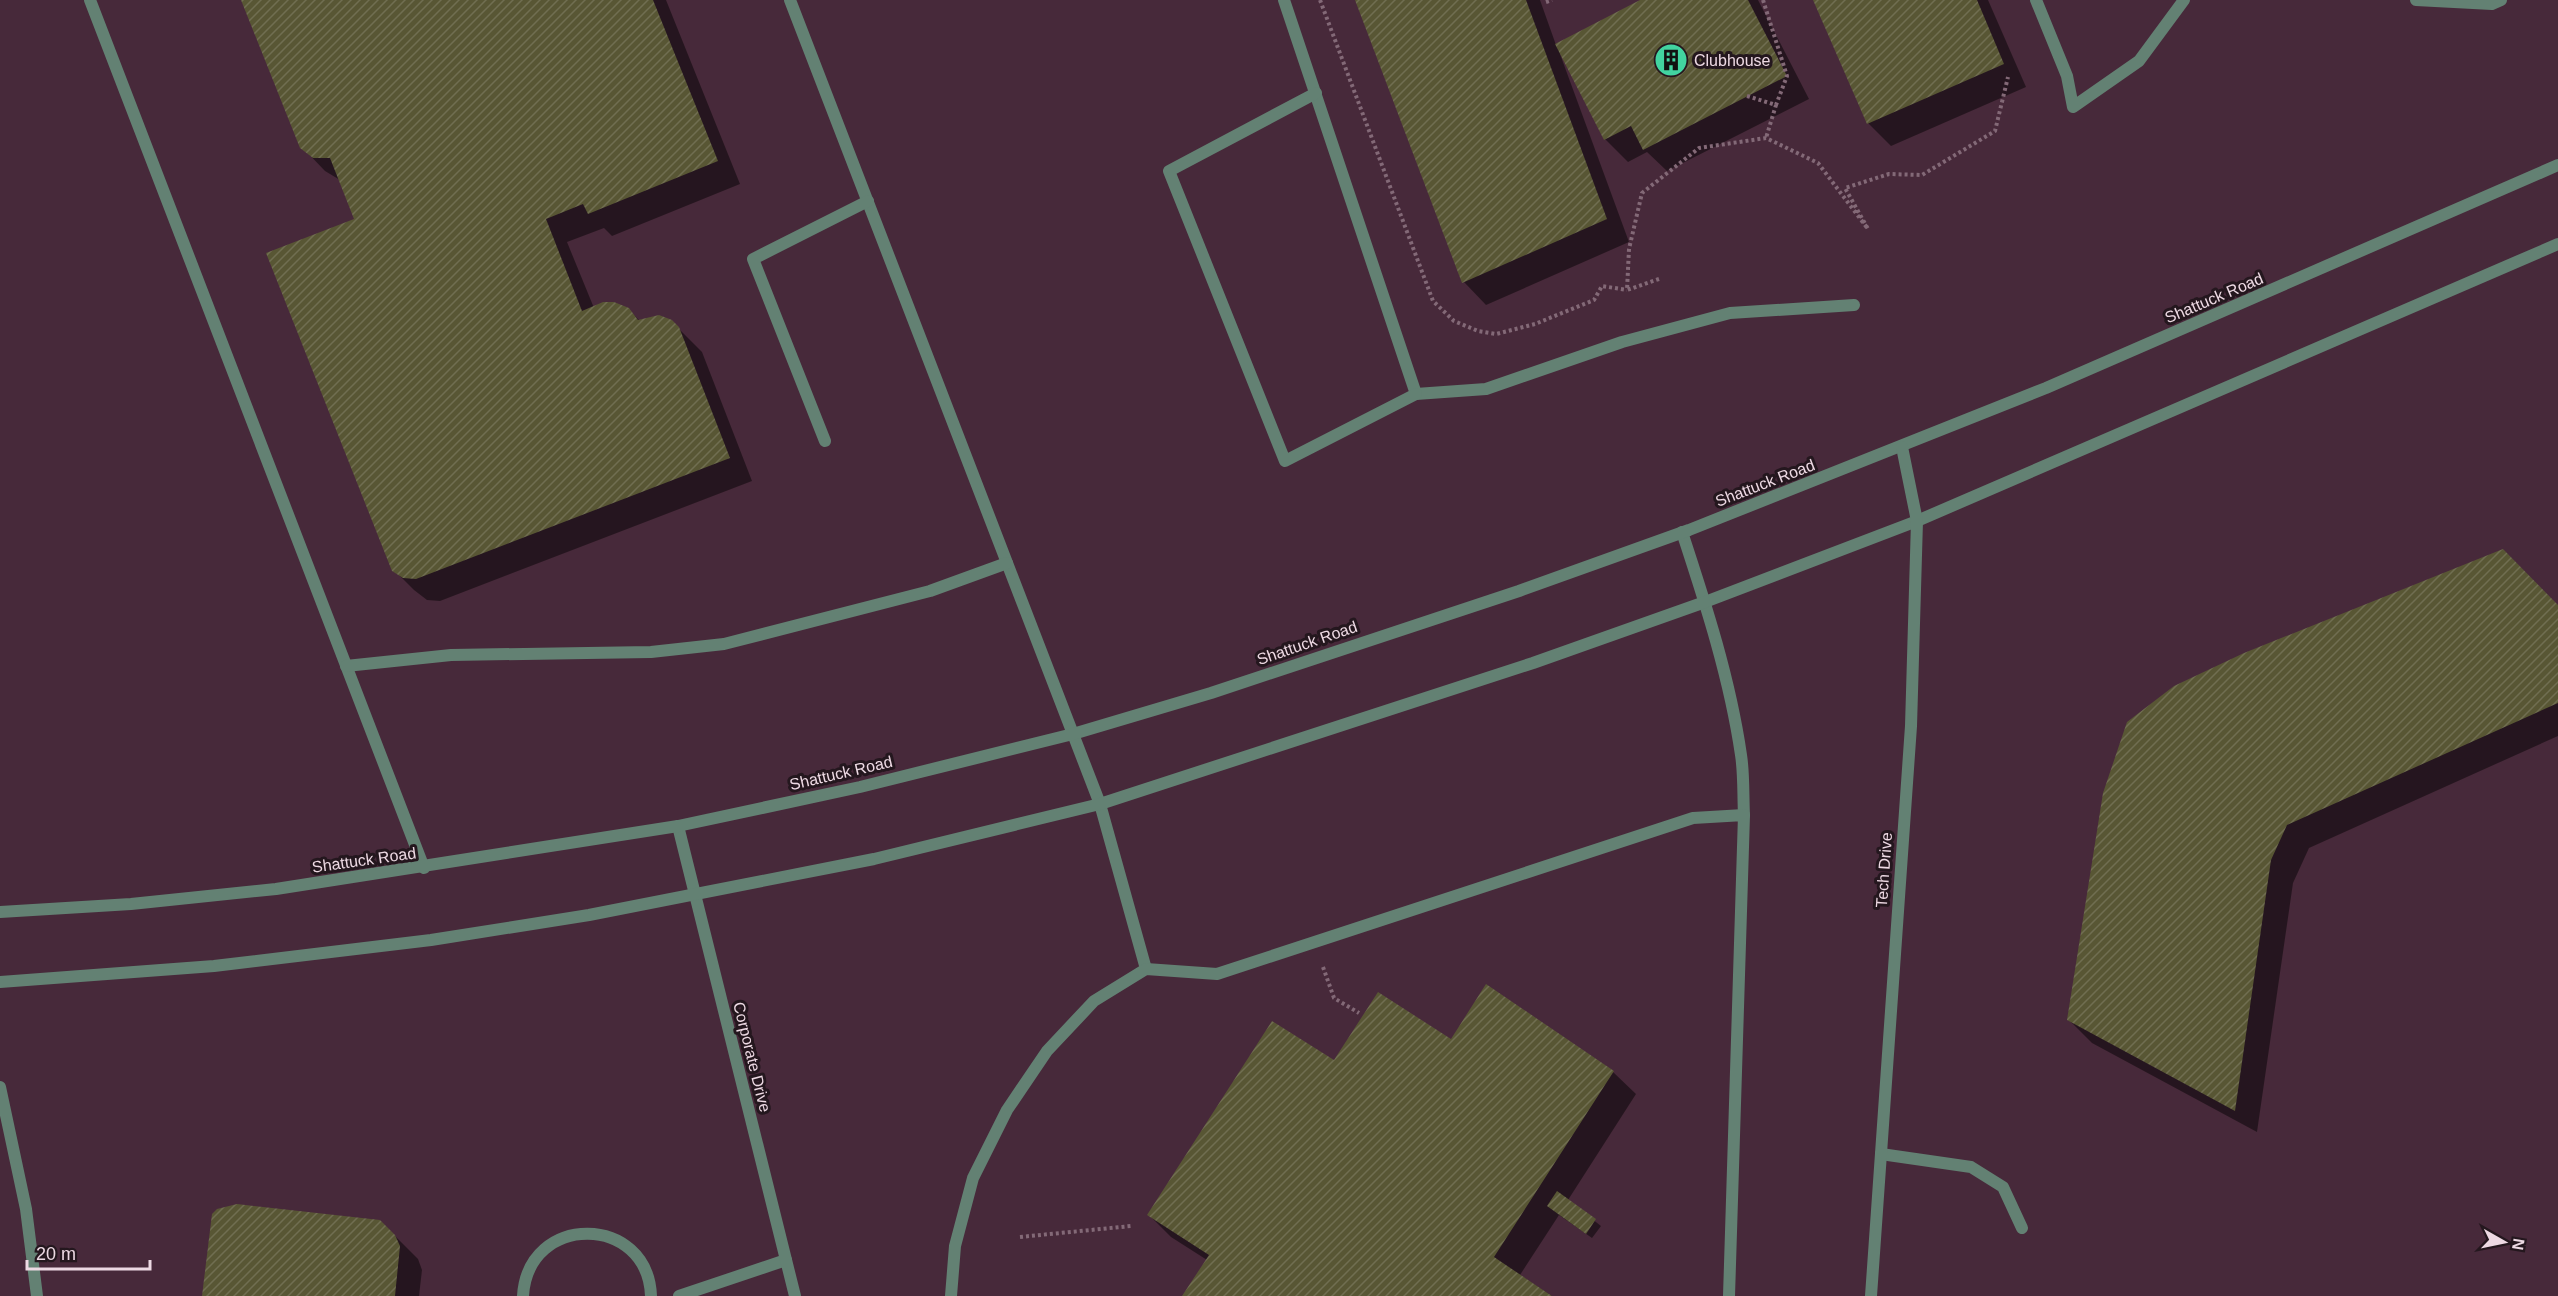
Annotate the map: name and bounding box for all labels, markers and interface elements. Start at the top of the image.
building icon: Clubhouse [1653,42,1689,78]
place label: Clubhouse [1694,52,1771,69]
street label: Shattuck Road [2162,270,2266,326]
street label: Shattuck Road [1713,456,1817,510]
street label: Shattuck Road [1255,618,1359,668]
street label: Shattuck Road [788,753,894,793]
street label: Tech Drive [1873,832,1895,908]
street label: Shattuck Road [311,844,417,876]
street label: Corporate Drive [730,1000,774,1114]
north arrow [2474,1212,2534,1272]
scale bar [27,1233,150,1271]
text: N [2509,1237,2528,1251]
text: 20 m [36,1244,76,1264]

